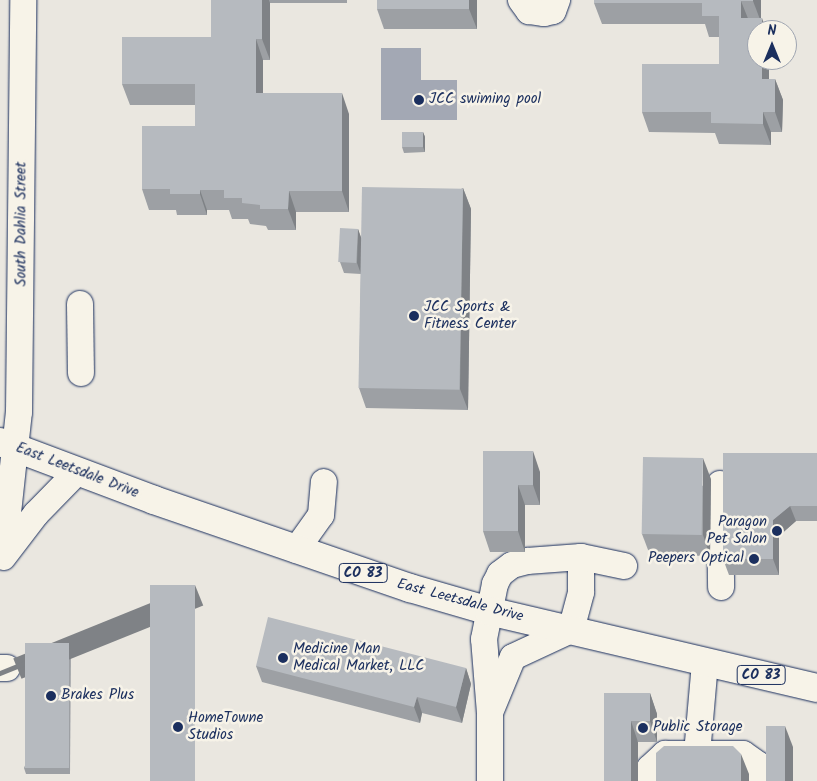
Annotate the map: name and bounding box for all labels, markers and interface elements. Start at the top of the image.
north arrow [747,20,797,70]
text: N [768,20,776,42]
place label: JCC swiming pool [429,91,541,109]
marker: JCC swiming pool [413,94,425,106]
street label: South Dahlia Street [13,162,31,286]
place label: JCC Sports & Fitness Center [424,298,516,333]
marker: JCC Sports & Fitness Center [408,310,420,322]
street label: East Leetsdale Drive [13,439,141,503]
place label: Paragon Pet Salon [707,513,767,548]
marker: Paragon Pet Salon [771,525,783,537]
place label: Peepers Optical [648,550,744,568]
marker: Peepers Optical [748,553,760,565]
road number: CO 83 [338,562,388,584]
street label: East Leetsdale Drive [395,575,525,627]
place label: Medicine Man Medical Market, LLC [293,640,424,675]
marker: Medicine Man Medical Market, LLC [277,652,289,664]
road number: CO 83 [736,664,786,686]
place label: Brakes Plus [61,687,134,705]
marker: Brakes Plus [45,690,57,702]
place label: HomeTowne Studios [188,709,263,744]
place label: Public Storage [653,719,743,737]
marker: HomeTowne Studios [172,721,184,733]
marker: Public Storage [637,722,649,734]

